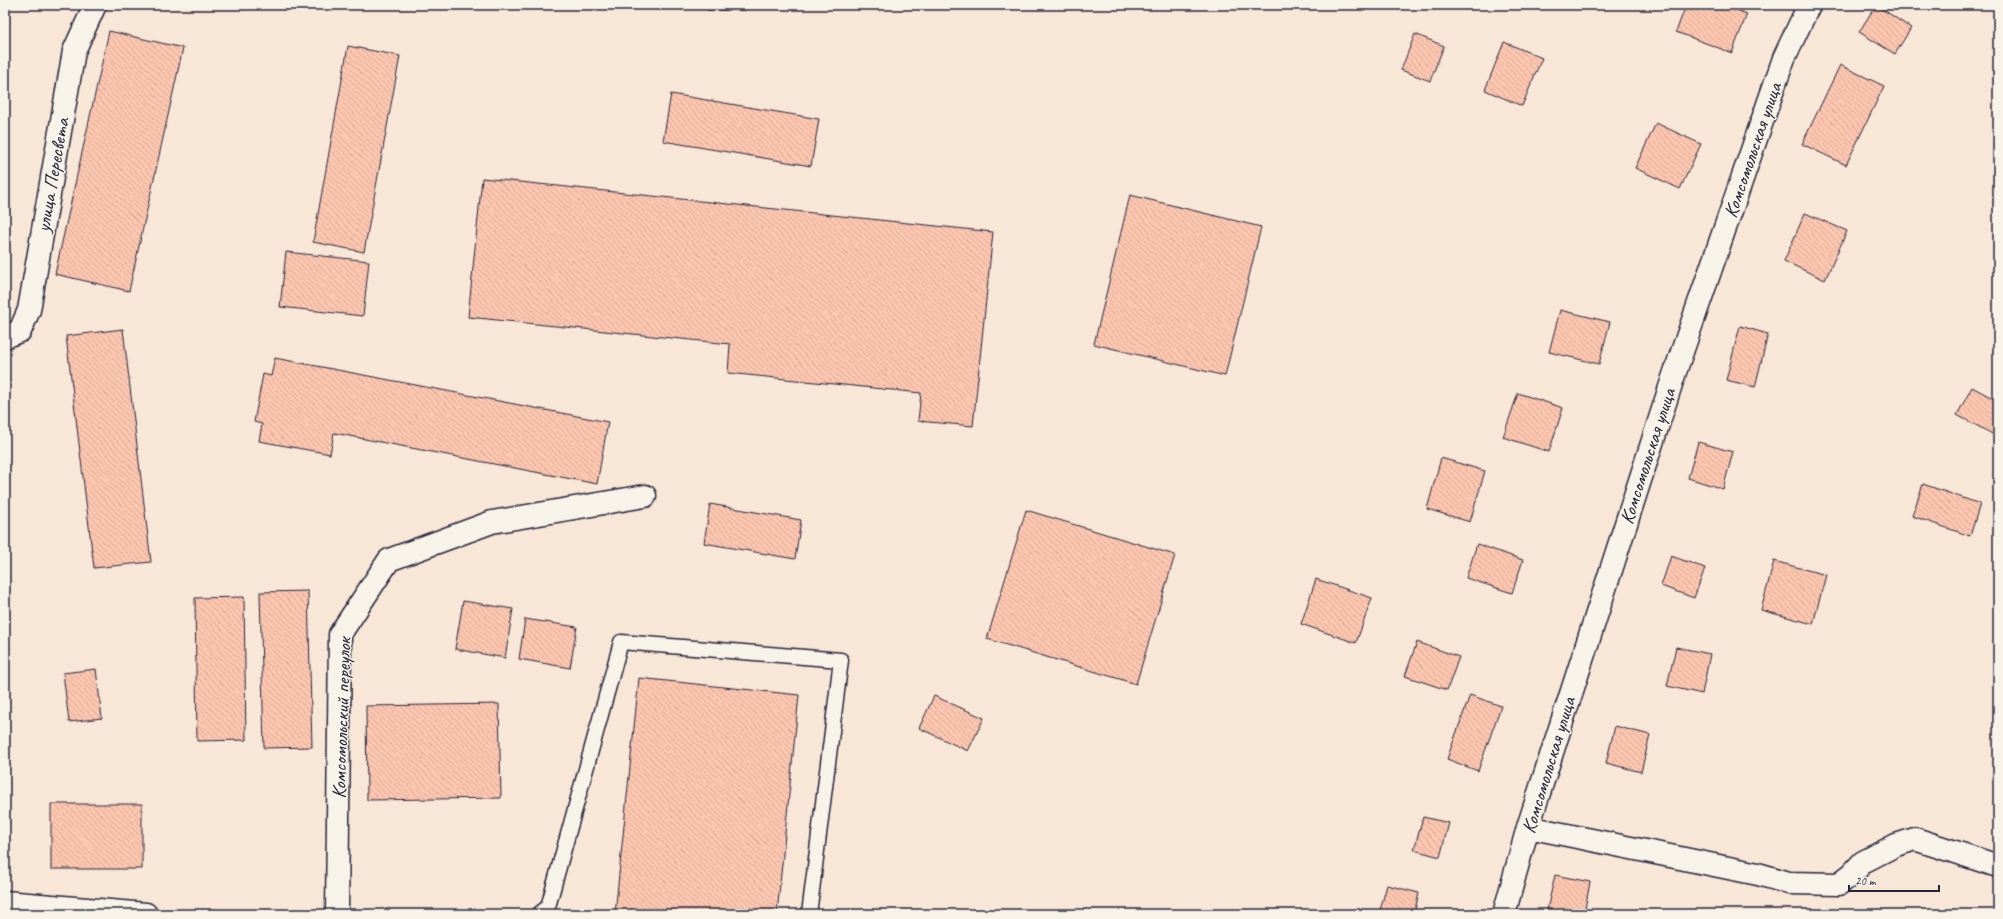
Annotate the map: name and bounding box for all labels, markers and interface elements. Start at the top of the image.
street label: Комсомольская улица [1718,78,1788,221]
street label: улица Пересвета [30,115,75,235]
street label: Комсомольская улица [1614,383,1682,527]
street label: Комсомольский переулок [326,636,357,799]
street label: Комсомольская улица [1516,692,1582,836]
scale bar [1849,867,1939,893]
text: 20 m [1855,873,1877,889]

